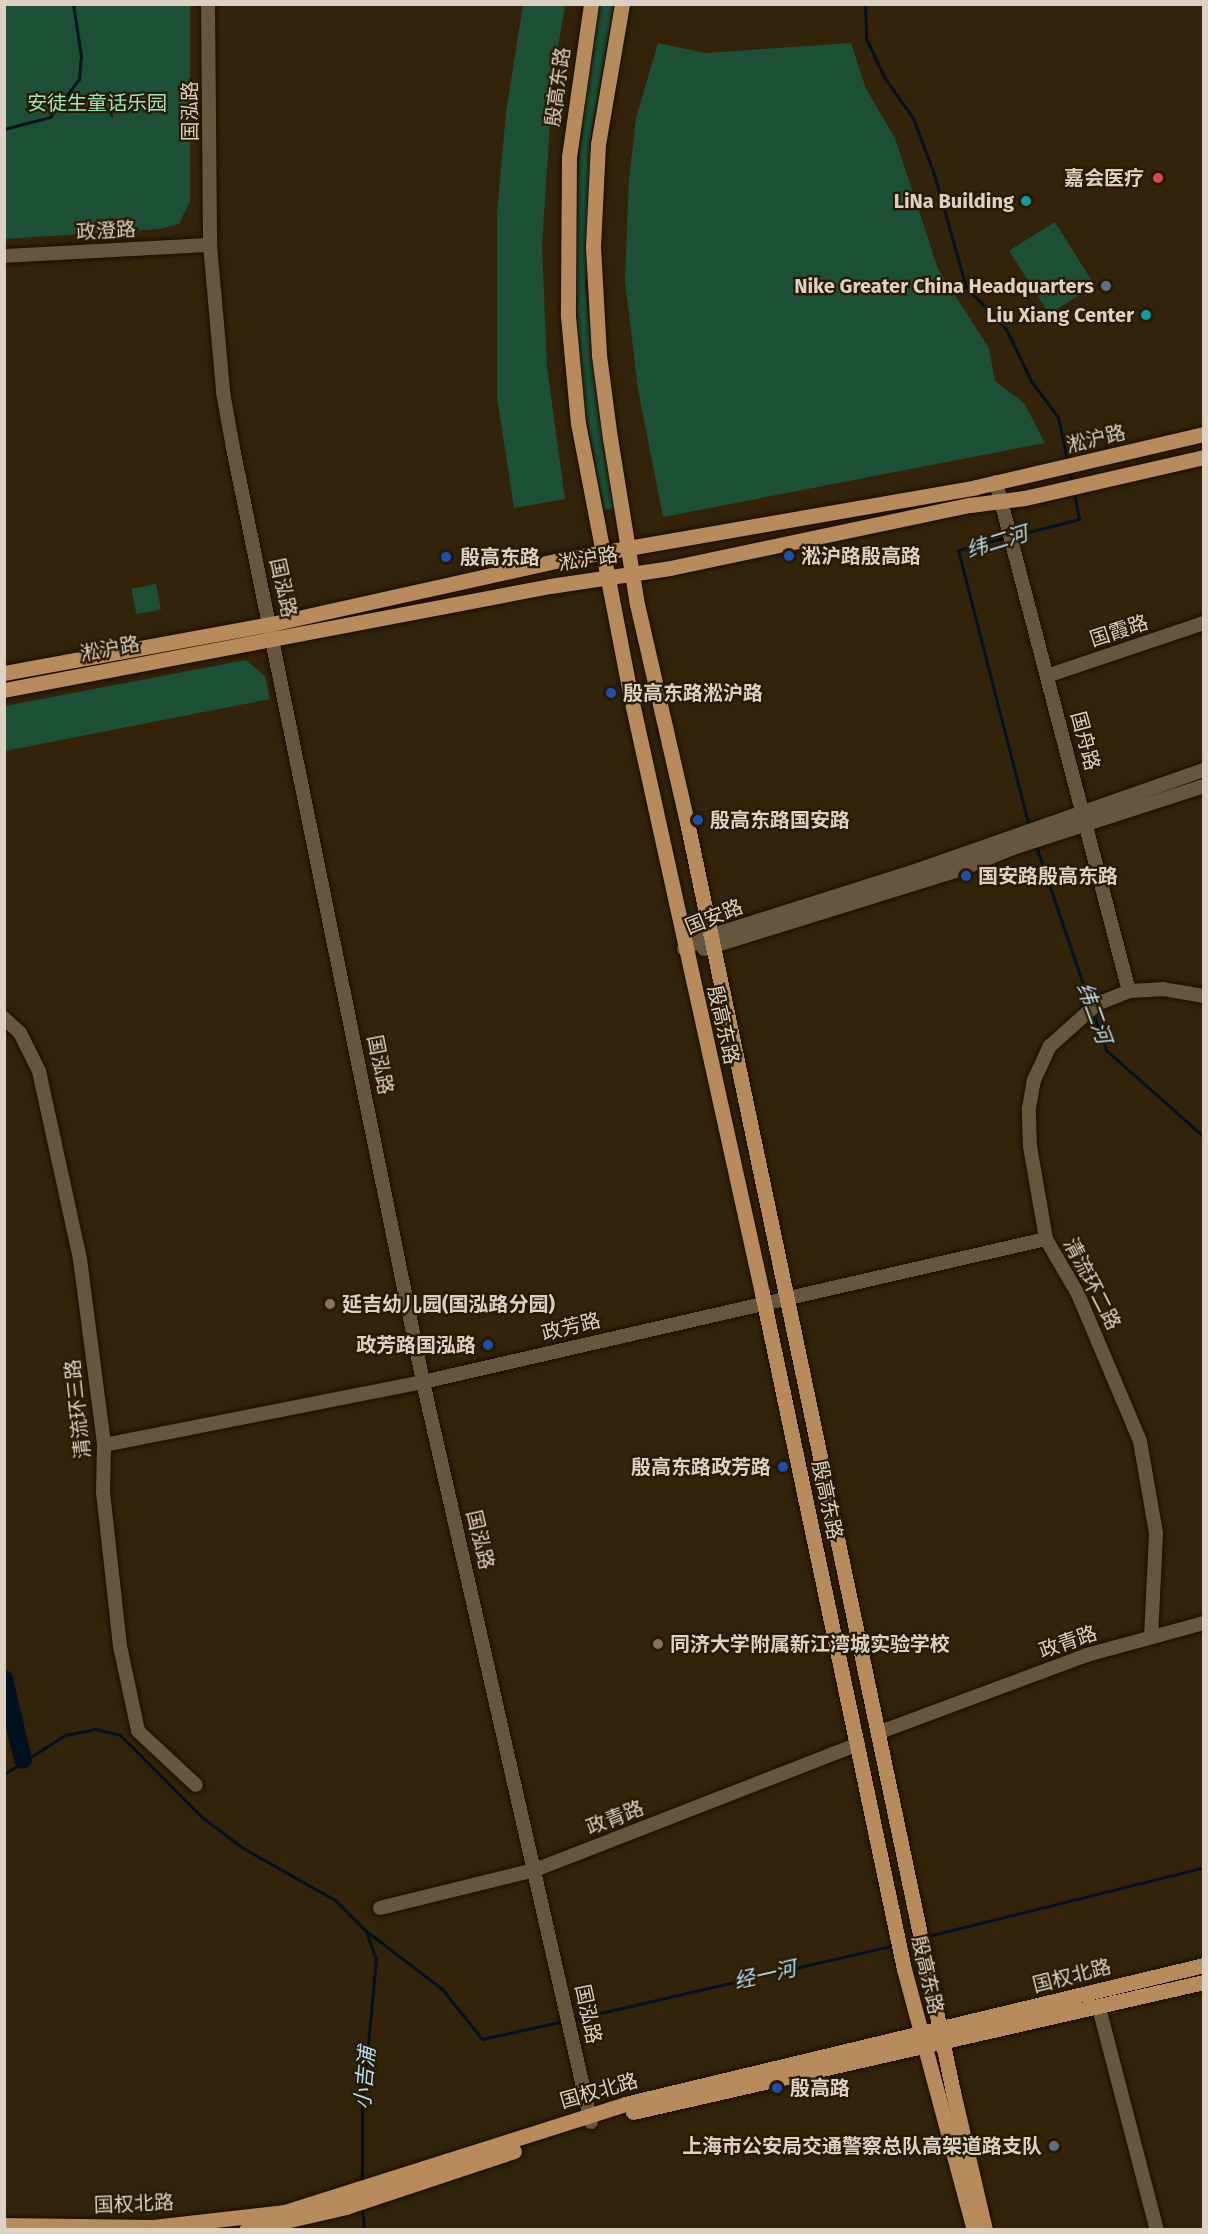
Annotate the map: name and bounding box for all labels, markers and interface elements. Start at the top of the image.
street label: 殷高东路 [541,46,575,128]
street label: 国泓路 [178,81,202,141]
park label: 安徒生童话乐园 [27,91,167,115]
place label: 嘉会医疗 [1064,166,1144,190]
marker: 嘉会医疗 [1149,169,1167,187]
place label: LiNa Building [894,189,1014,213]
marker: LiNa Building [1019,194,1033,208]
street label: 政澄路 [75,217,137,245]
place label: Nike Greater China Headquarters [794,274,1094,298]
marker: Nike Greater China Headquarters [1099,279,1113,293]
place label: Liu Xiang Center [986,303,1134,327]
marker: Liu Xiang Center [1139,308,1153,322]
street label: 淞沪路 [1064,421,1128,457]
water label: 纬二河 [963,521,1031,563]
street label: 淞沪路 [556,542,620,576]
place label: 淞沪路殷高路 [801,544,921,568]
place label: 殷高东路 [460,545,540,569]
marker: 殷高东路 [437,548,455,566]
marker: 淞沪路殷高路 [782,549,796,563]
street label: 国泓路 [265,556,301,620]
street label: 国霞路 [1087,610,1151,652]
street label: 淞沪路 [78,632,142,666]
place label: 殷高东路淞沪路 [623,681,763,705]
marker: 殷高东路淞沪路 [604,686,618,700]
street label: 国舟路 [1066,709,1104,773]
place label: 殷高东路国安路 [710,808,850,832]
marker: 殷高东路国安路 [691,813,705,827]
place label: 国安路殷高东路 [978,864,1118,888]
marker: 国安路殷高东路 [959,869,973,883]
street label: 国安路 [682,895,746,939]
water label: 纬二河 [1071,979,1117,1047]
street label: 殷高东路 [702,983,744,1067]
street label: 国泓路 [362,1033,398,1097]
street label: 清流环二路 [1059,1234,1125,1334]
place label: 延吉幼儿园(国泓路分园) [342,1292,555,1316]
marker: 延吉幼儿园(国泓路分园) [323,1297,337,1311]
street label: 政芳路 [539,1308,603,1346]
place label: 政芳路国泓路 [356,1333,476,1357]
marker: 政芳路国泓路 [481,1338,495,1352]
street label: 清流环三路 [61,1358,95,1460]
place label: 殷高东路政芳路 [631,1455,771,1479]
street label: 殷高东路 [807,1458,847,1542]
marker: 殷高东路政芳路 [776,1460,790,1474]
street label: 国泓路 [462,1508,498,1572]
street label: 政青路 [1036,1621,1100,1663]
place label: 同济大学附属新江湾城实验学校 [670,1632,950,1656]
marker: 同济大学附属新江湾城实验学校 [651,1637,665,1651]
street label: 政青路 [583,1796,647,1840]
street label: 殷高东路 [906,1933,948,2017]
street label: 国权北路 [1030,1955,1114,1997]
water label: 经一河 [731,1956,799,1994]
street label: 国泓路 [570,1982,606,2046]
water label: 小吉浦 [350,2046,380,2110]
street label: 国权北路 [557,2068,641,2114]
place label: 殷高路 [790,2076,850,2100]
marker: 殷高路 [768,2079,786,2097]
place label: 上海市公安局交通警察总队高架道路支队 [682,2134,1042,2158]
marker: 上海市公安局交通警察总队高架道路支队 [1047,2139,1061,2153]
street label: 国权北路 [94,2191,174,2217]

